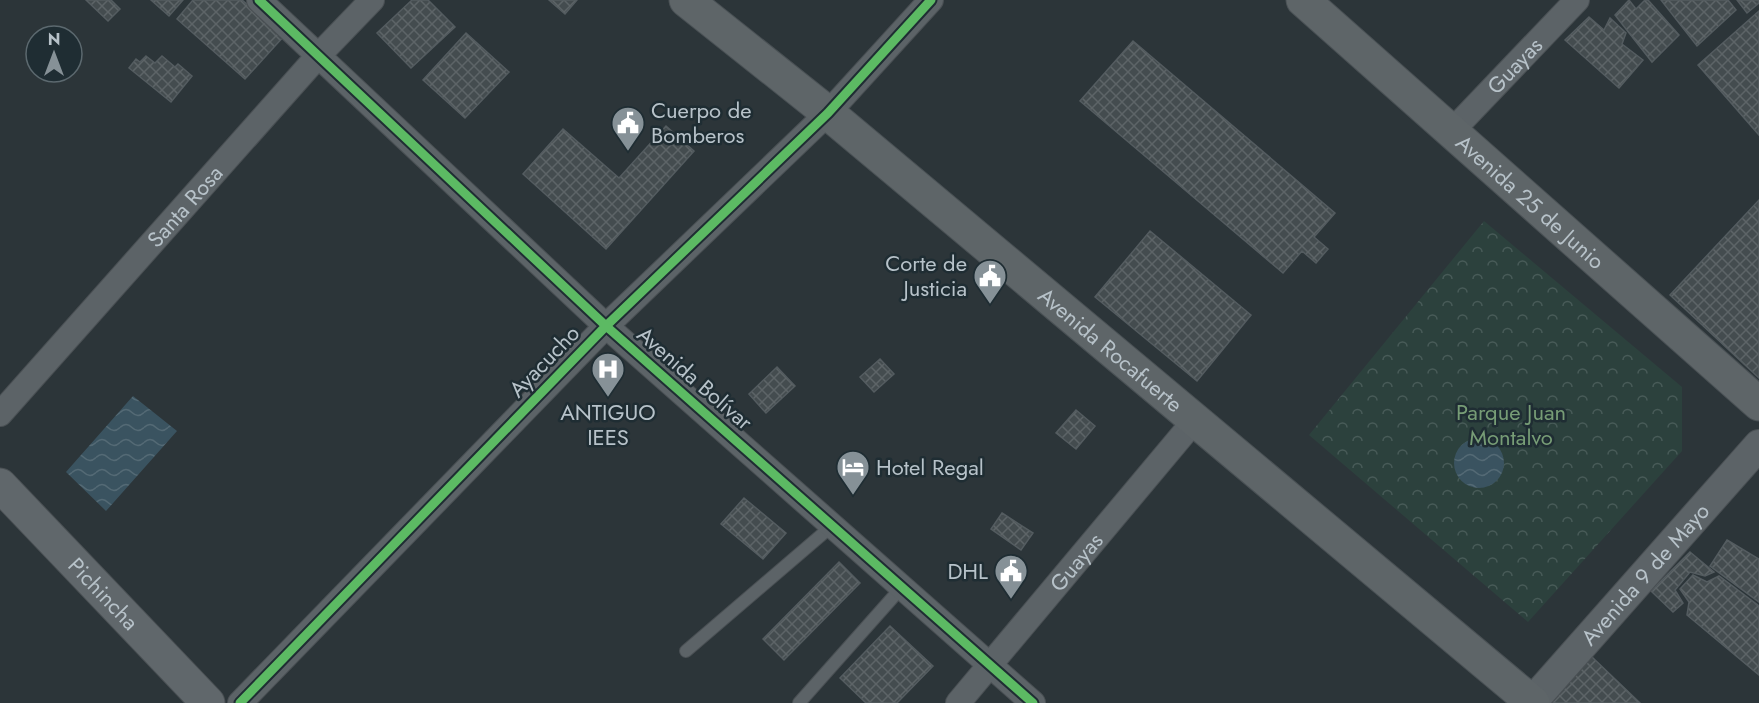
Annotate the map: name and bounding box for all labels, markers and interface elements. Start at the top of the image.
north arrow [24,24,84,84]
text: N [48,28,60,51]
street label: Guayas [1479,30,1550,101]
place label: Cuerpo de Bomberos [651,94,752,151]
public building icon: Cuerpo de Bomberos [610,105,646,152]
street label: Avenida 25 de Junio [1449,127,1612,276]
street label: Santa Rosa [139,158,230,254]
place label: Corte de Justicia [885,247,967,304]
public building icon: Corte de Justicia [972,258,1008,305]
street label: Avenida Rocafuerte [1031,279,1190,420]
street label: Ayacucho [501,318,587,404]
street label: Avenida Bolívar [630,319,760,438]
hospital icon: ANTIGUO IEES [590,351,626,398]
place label: ANTIGUO IEES [560,396,656,453]
park label: Parque Juan Montalvo [1456,396,1566,453]
hotel icon: Hotel Regal [835,449,871,496]
place label: Hotel Regal [876,451,984,483]
street label: Avenida 9 de Mayo [1573,496,1717,652]
street label: Guayas [1042,525,1110,598]
street label: Pichincha [61,550,146,637]
public building icon: DHL [993,553,1029,600]
place label: DHL [947,555,988,587]

